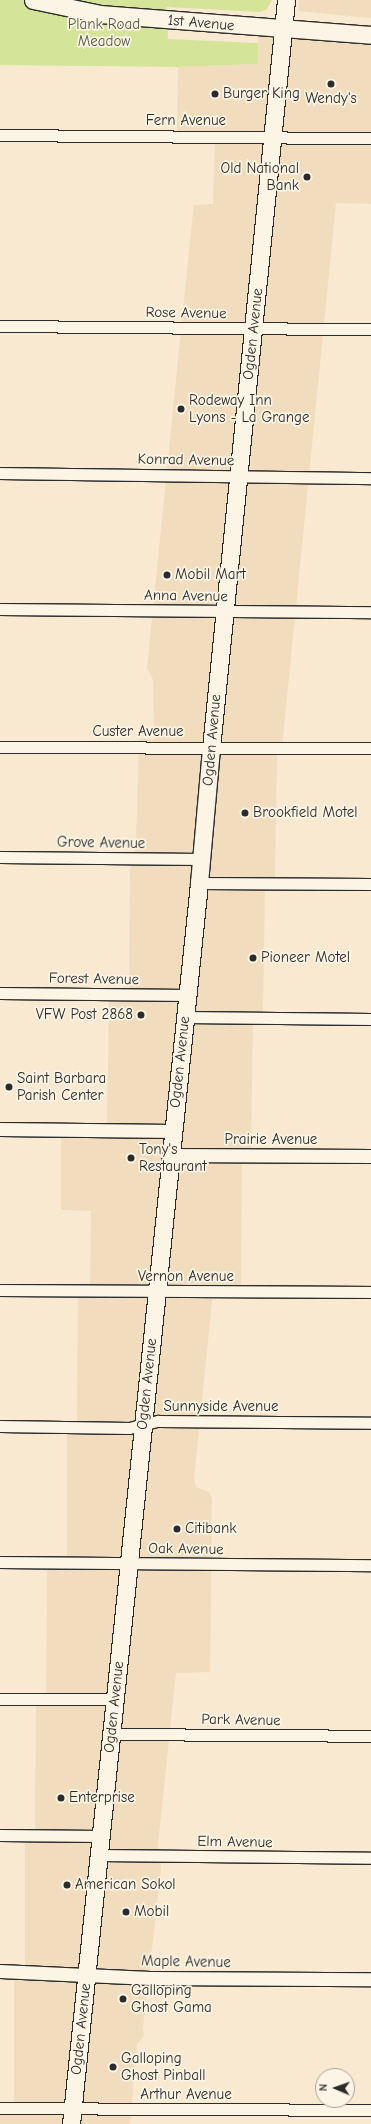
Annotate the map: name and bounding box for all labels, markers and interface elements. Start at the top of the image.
street label: 1st Avenue [167,11,235,35]
park label: Plank Road Meadow [68,15,140,50]
marker: Wendy's [326,79,336,89]
place label: Burger King [223,85,300,103]
marker: Burger King [210,89,220,99]
place label: Wendy's [305,90,357,108]
street label: Fern Avenue [146,112,226,130]
place label: Old National Bank [221,159,299,194]
marker: Old National Bank [302,172,312,182]
street label: Ogden Avenue [239,287,267,381]
street label: Rose Avenue [145,303,227,323]
place label: Rodeway Inn Lyons - La Grange [189,391,309,426]
marker: Rodeway Inn Lyons - La Grange [176,404,186,414]
street label: Konrad Avenue [138,450,234,470]
place label: Mobil Mart [175,566,246,584]
marker: Mobil Mart [162,570,172,580]
street label: Anna Avenue [144,586,228,606]
street label: Ogden Avenue [199,693,225,787]
street label: Custer Avenue [92,723,184,741]
place label: Brookfield Motel [253,804,358,822]
marker: Brookfield Motel [240,808,250,818]
street label: Grove Avenue [57,833,145,853]
place label: Pioneer Motel [261,949,350,967]
marker: Pioneer Motel [248,953,258,963]
street label: Forest Avenue [49,969,139,989]
place label: VFW Post 2868 [36,1006,133,1024]
marker: VFW Post 2868 [136,1010,146,1020]
street label: Ogden Avenue [166,1015,194,1109]
place label: Saint Barbara Parish Center [17,1069,106,1104]
marker: Saint Barbara Parish Center [4,1082,14,1092]
street label: Prairie Avenue [225,1131,317,1149]
place label: Tony's Restaurant [139,1140,207,1175]
marker: Tony's Restaurant [126,1153,136,1163]
street label: Vernon Avenue [138,1268,234,1286]
street label: Ogden Avenue [133,1337,161,1431]
street label: Sunnyside Avenue [163,1398,279,1416]
place label: Citibank [185,1520,237,1538]
marker: Citibank [172,1524,182,1534]
street label: Oak Avenue [148,1539,224,1559]
street label: Ogden Avenue [100,1660,128,1754]
street label: Park Avenue [201,1710,281,1730]
place label: Enterprise [69,1789,135,1807]
marker: Enterprise [56,1793,66,1803]
street label: Elm Avenue [197,1832,273,1852]
place label: American Sokol [75,1876,176,1894]
marker: American Sokol [62,1880,72,1890]
place label: Mobil [134,1903,169,1921]
marker: Mobil [121,1907,131,1917]
street label: Maple Avenue [141,1952,231,1972]
place label: Galloping Ghost Gama [131,1981,212,2016]
street label: Ogden Avenue [67,1982,95,2076]
marker: Galloping Ghost Gama [118,1994,128,2004]
place label: Galloping Ghost Pinball [121,2049,206,2084]
marker: Galloping Ghost Pinball [108,2062,118,2072]
north arrow [315,2068,355,2108]
text: N [317,2084,330,2091]
street label: Arthur Avenue [140,2086,232,2104]

